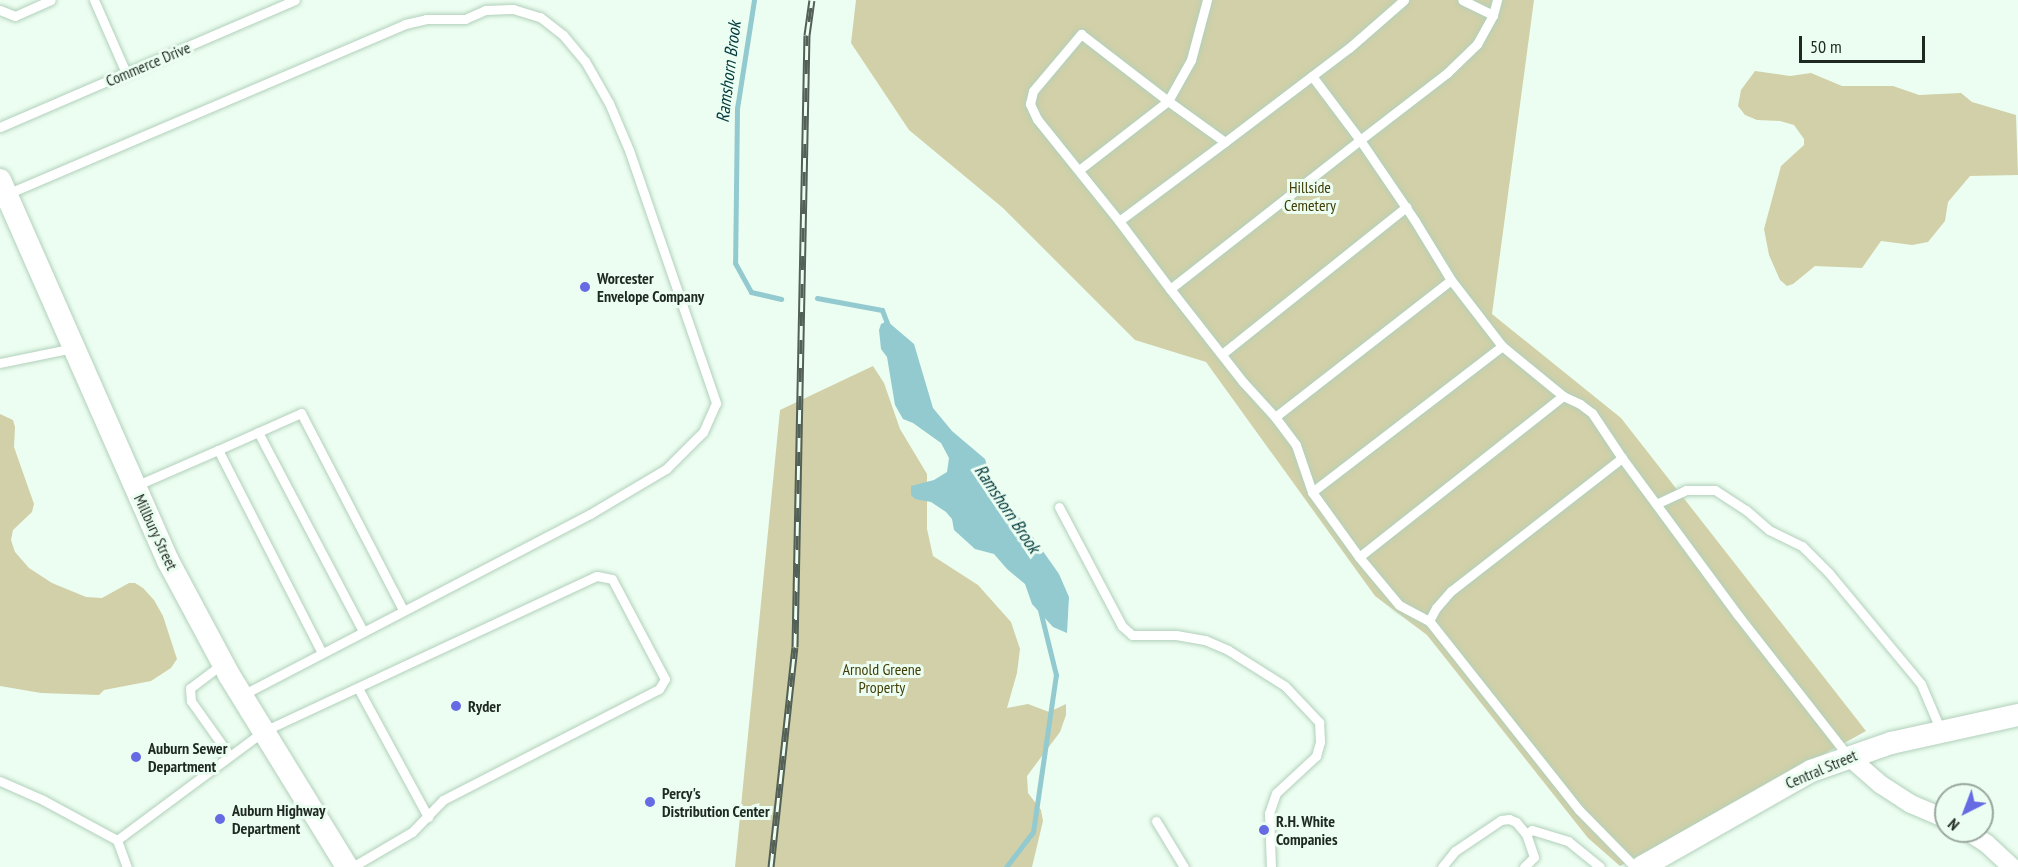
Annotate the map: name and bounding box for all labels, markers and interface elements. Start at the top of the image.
water label: Ramshorn Brook [712,20,746,124]
scale bar [1802,24,1928,62]
text: 50 m [1810,35,1842,58]
street label: Commerce Drive [103,38,193,90]
park label: Hillside Cemetery [1284,177,1336,215]
place label: Worcester Envelope Company [597,268,704,306]
marker: Worcester Envelope Company [578,280,592,294]
water label: Ramshorn Brook [970,461,1044,557]
street label: Millbury Street [130,491,182,573]
park label: Arnold Greene Property [843,659,921,697]
place label: Ryder [468,696,501,716]
marker: Ryder [449,699,463,713]
place label: Auburn Sewer Department [148,738,227,776]
street label: Central Street [1782,745,1860,793]
marker: Auburn Sewer Department [129,750,143,764]
place label: Percy's Distribution Center [662,783,770,821]
north arrow [1934,783,1994,843]
marker: Percy's Distribution Center [643,795,657,809]
place label: Auburn Highway Department [232,800,325,838]
place label: R.H. White Companies [1276,811,1338,849]
marker: Auburn Highway Department [213,812,227,826]
text: N [1943,815,1963,835]
marker: R.H. White Companies [1257,823,1271,837]

